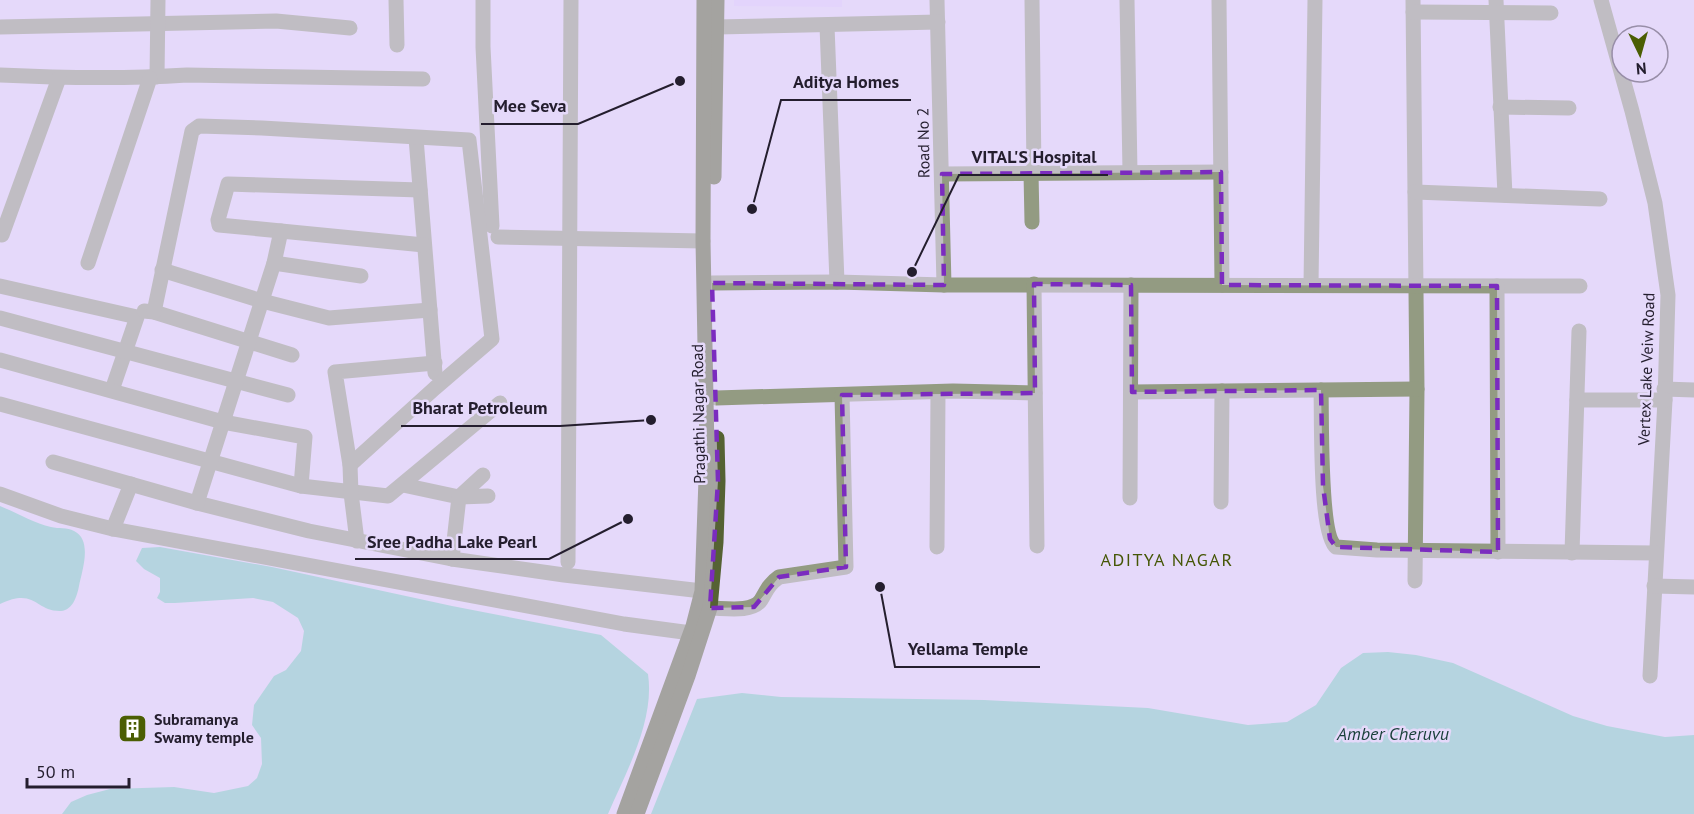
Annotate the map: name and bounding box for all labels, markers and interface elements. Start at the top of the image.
north arrow [1610,24,1670,84]
text: N [1635,59,1647,79]
callout: Aditya Homes [781,64,911,100]
text: Aditya Homes [793,70,899,93]
callout: Mee Seva [481,88,578,124]
text: Mee Seva [493,94,567,117]
street label: Road No 2 [912,108,934,178]
callout: VITAL'S Hospital [959,139,1108,175]
text: VITAL'S Hospital [970,145,1097,168]
street label: Vertex Lake Veiw Road [1633,292,1659,447]
street label: Pragathi Nagar Road [687,344,709,484]
callout: Bharat Petroleum [401,390,560,426]
text: Bharat Petroleum [412,396,548,419]
callout: Sree Padha Lake Pearl [355,523,549,559]
text: Sree Padha Lake Pearl [367,530,538,553]
district label: ADITYA NAGAR [1100,548,1234,571]
callout: Yellama Temple [895,631,1040,667]
text: Yellama Temple [907,637,1028,660]
place label: Subramanya Swamy temple [154,709,254,747]
building icon: Subramanya Swamy temple [117,712,149,744]
water label: Amber Cheruvu [1336,722,1449,745]
scale bar [27,751,129,789]
text: 50 m [36,760,75,783]

